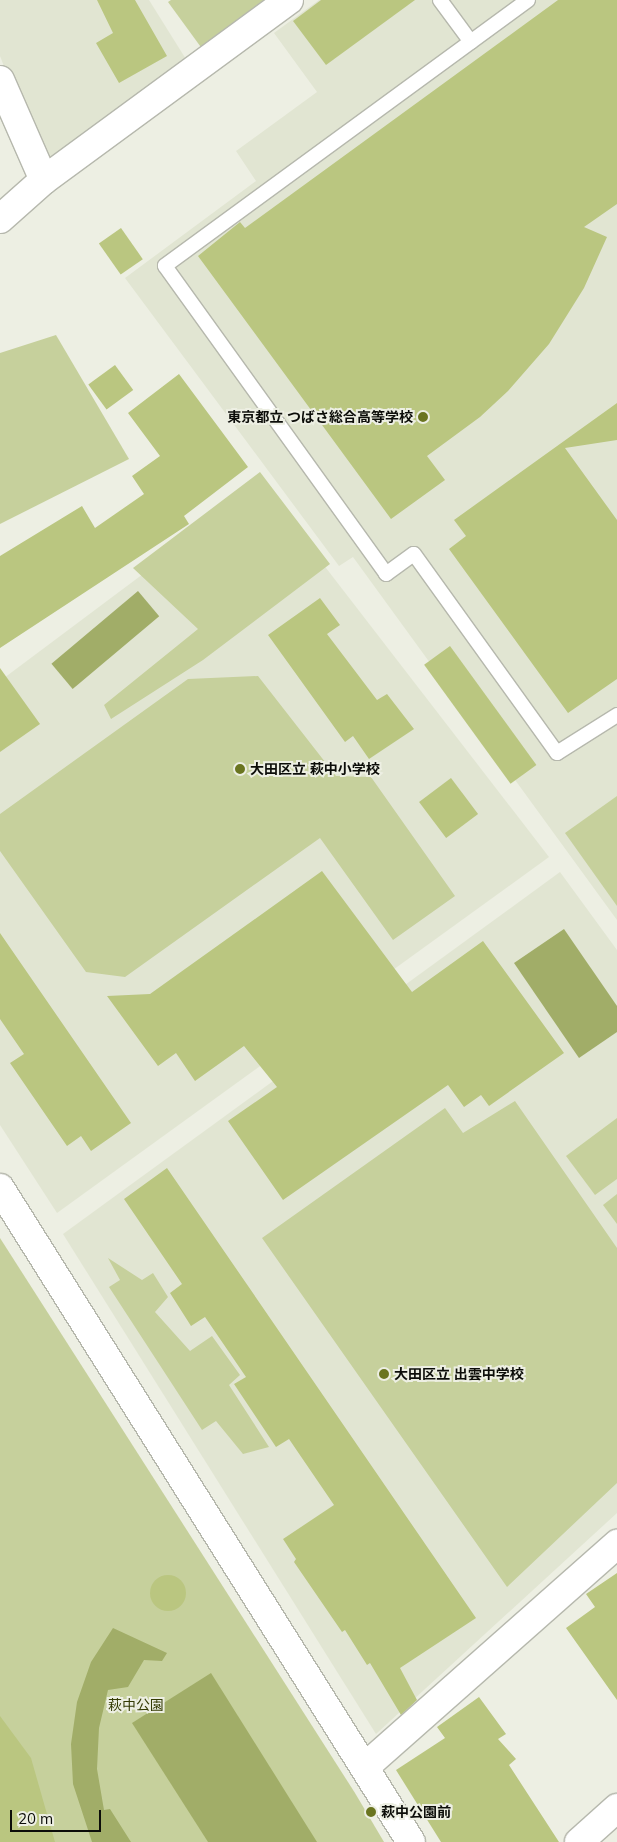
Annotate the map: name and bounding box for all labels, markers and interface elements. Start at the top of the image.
place label: 東京都立 つばさ総合高等学校 [227,409,413,425]
marker: 東京都立 つばさ総合高等学校 [417,411,429,423]
place label: 大田区立 萩中小学校 [250,761,380,777]
marker: 大田区立 萩中小学校 [234,763,246,775]
place label: 大田区立 出雲中学校 [394,1366,524,1382]
marker: 大田区立 出雲中学校 [378,1368,390,1380]
park label: 萩中公園 [108,1697,164,1713]
scale bar [12,1800,104,1832]
place label: 萩中公園前 [381,1804,451,1820]
marker: 萩中公園前 [365,1806,377,1818]
text: 20 m [18,1809,53,1828]

